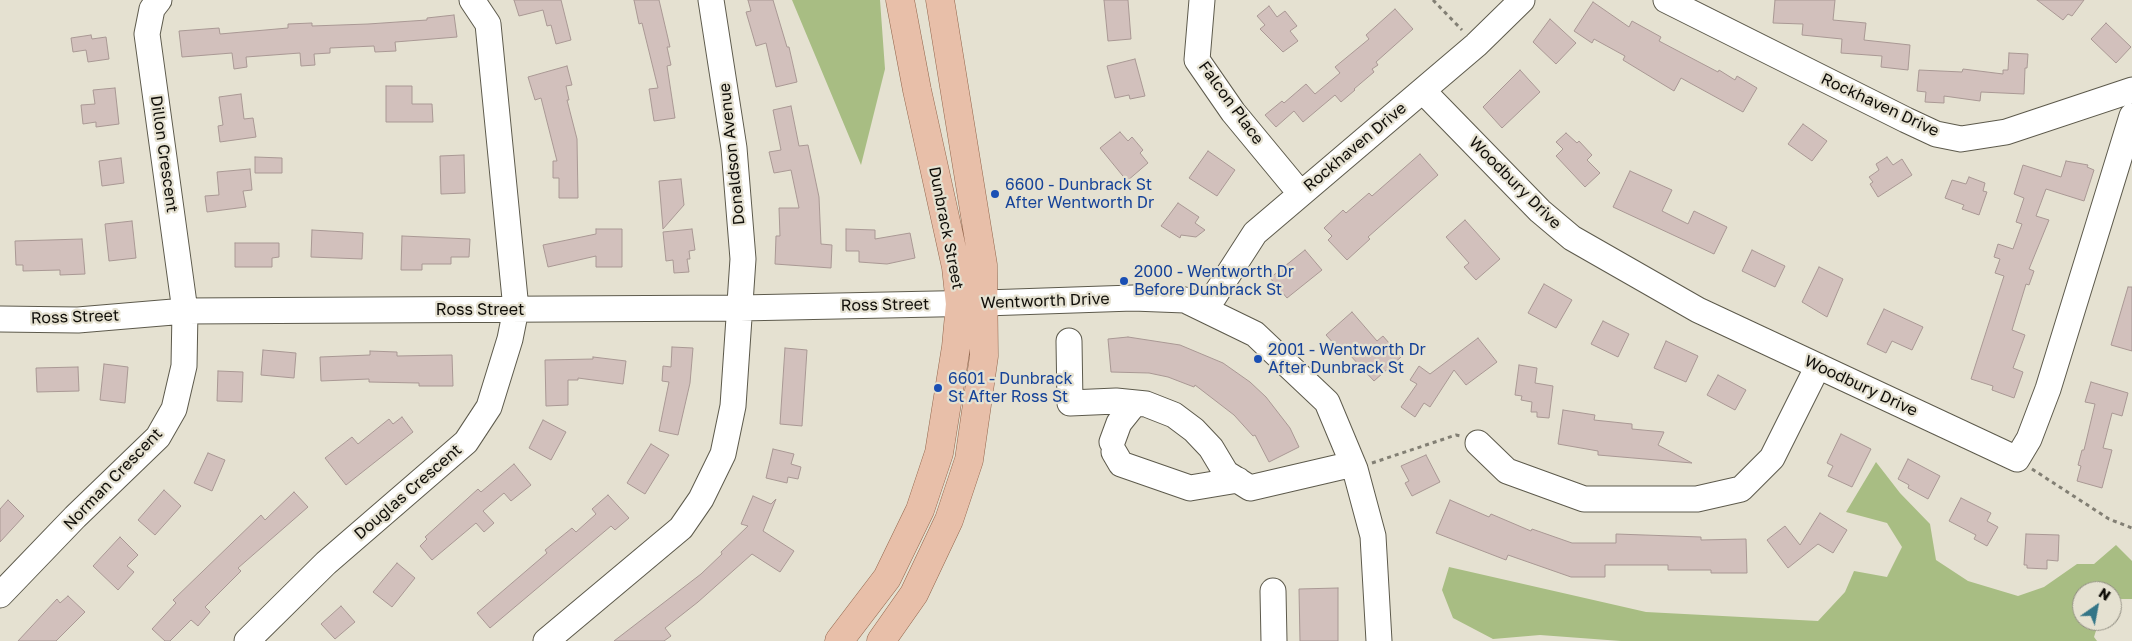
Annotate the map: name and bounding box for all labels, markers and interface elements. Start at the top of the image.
street label: Falcon Place [1194,58,1268,148]
street label: Rockhaven Drive [1818,69,1942,141]
street label: Donaldson Avenue [715,82,749,226]
street label: Dillon Crescent [146,94,182,214]
street label: Rockhaven Drive [1300,98,1410,196]
street label: Woodbury Drive [1465,133,1565,233]
street label: Dunbrack Street [925,165,967,291]
place label: 6600 - Dunbrack St After Wentworth Dr [1005,175,1154,213]
marker: 6600 - Dunbrack St After Wentworth Dr [989,188,1001,200]
place label: 2000 - Wentworth Dr Before Dunbrack St [1134,262,1294,300]
marker: 2000 - Wentworth Dr Before Dunbrack St [1118,275,1130,287]
street label: Wentworth Drive [980,289,1110,313]
street label: Ross Street [841,295,929,315]
street label: Ross Street [436,300,524,320]
street label: Ross Street [30,306,120,328]
place label: 2001 - Wentworth Dr After Dunbrack St [1268,340,1426,378]
street label: Woodbury Drive [1801,351,1921,421]
marker: 2001 - Wentworth Dr After Dunbrack St [1252,353,1264,365]
place label: 6601 - Dunbrack St After Ross St [948,369,1073,407]
marker: 6601 - Dunbrack St After Ross St [932,382,944,394]
street label: Norman Crescent [60,424,166,534]
street label: Douglas Crescent [350,440,466,544]
north arrow [2072,581,2122,631]
text: N [2096,584,2114,604]

